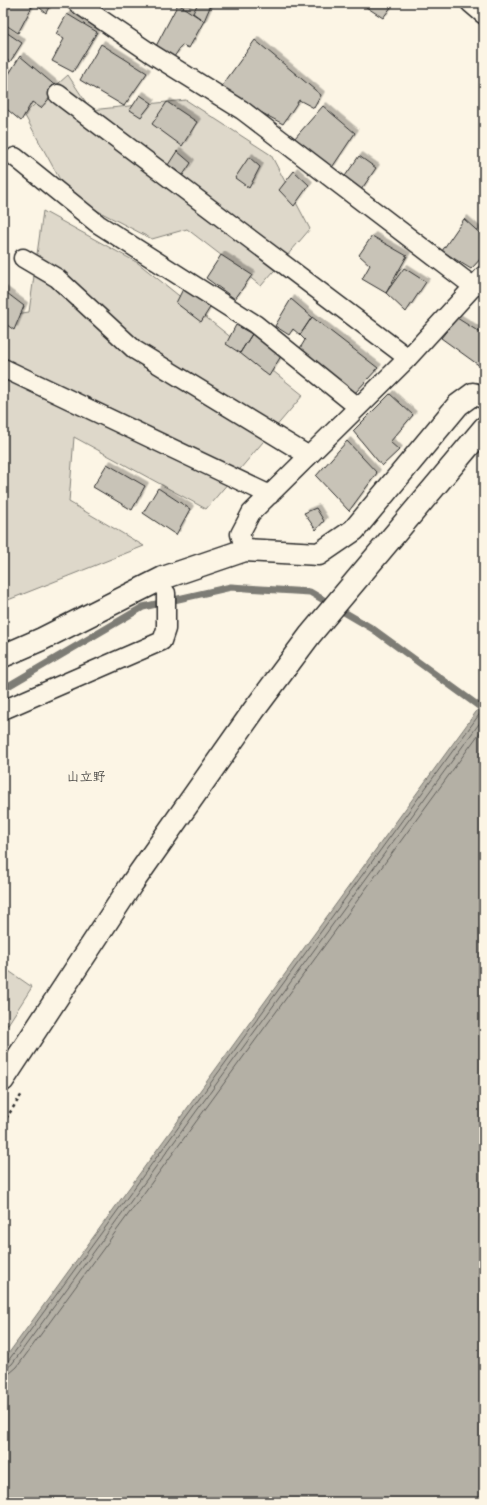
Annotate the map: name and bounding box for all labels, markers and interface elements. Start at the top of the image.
district label: 山立野 [66,767,106,785]

